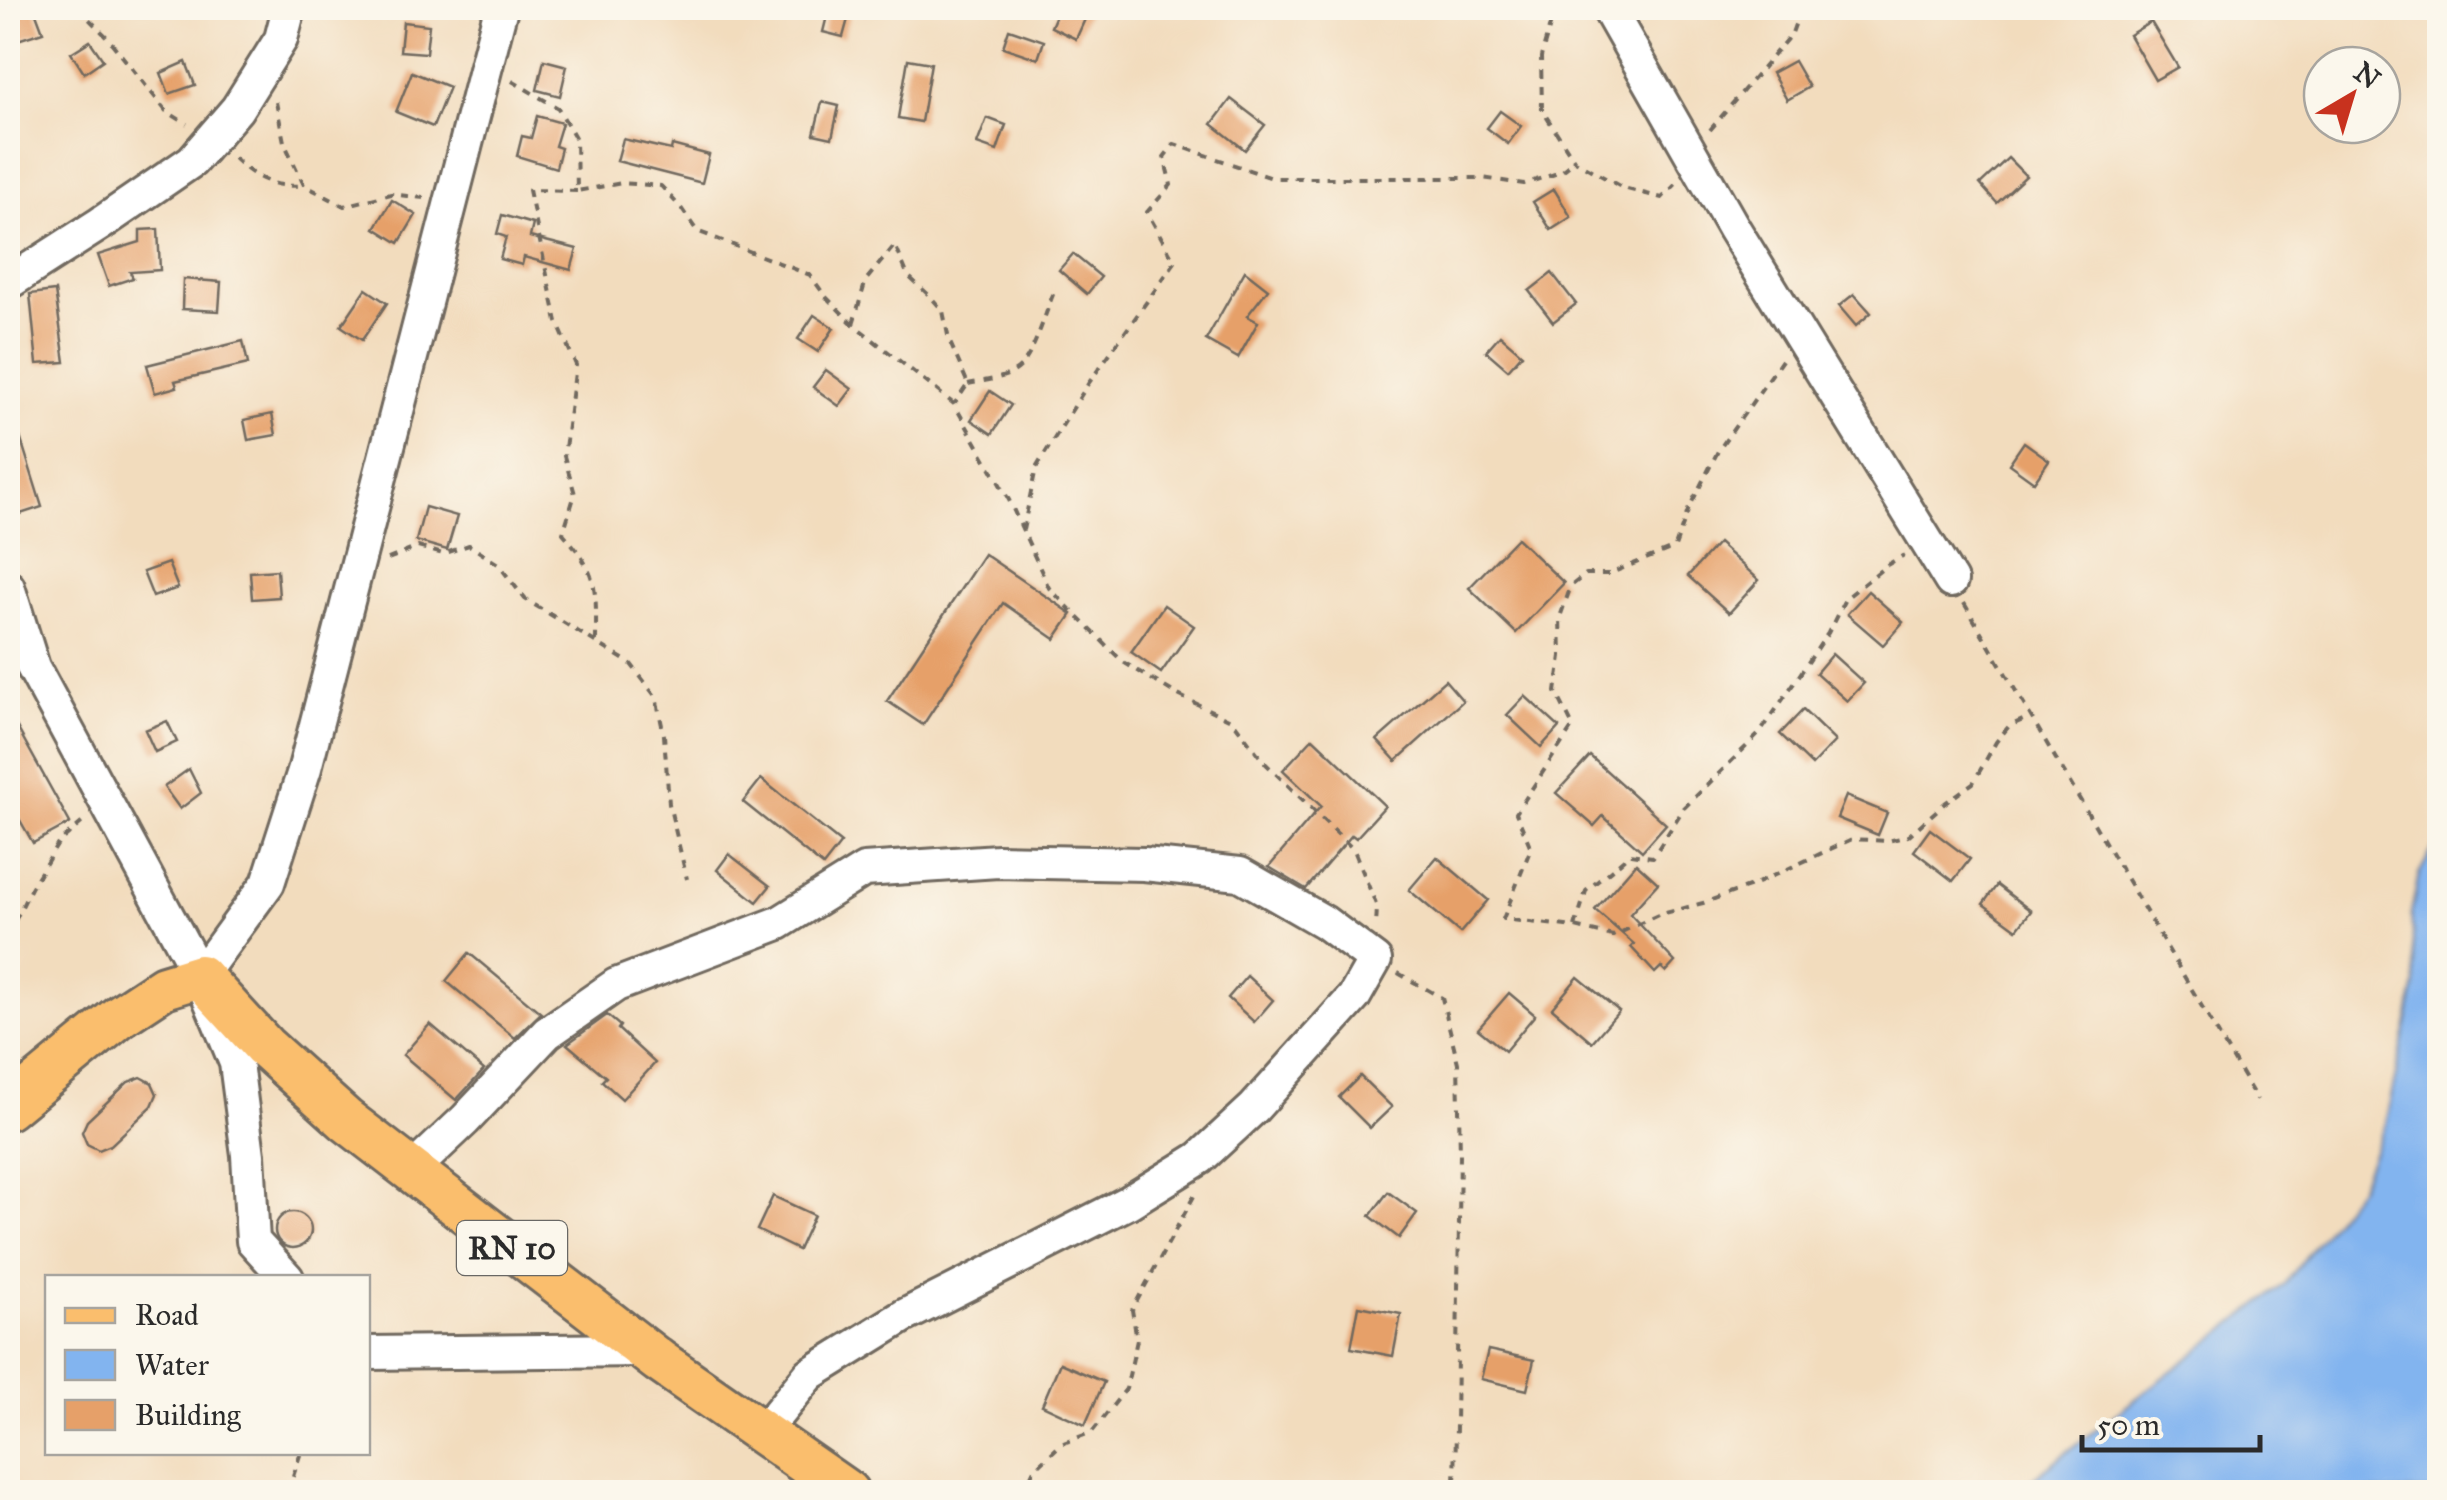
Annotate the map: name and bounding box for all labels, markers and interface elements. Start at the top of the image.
north arrow [2302,45,2402,145]
text: N [2347,55,2387,97]
road number: RN 10 [457,1221,567,1275]
legend [45,1275,370,1455]
text: Road [135,1297,199,1333]
text: Water [135,1347,210,1383]
scale bar [2082,1390,2260,1452]
text: Building [135,1397,242,1433]
text: 50 m [2097,1407,2160,1443]

